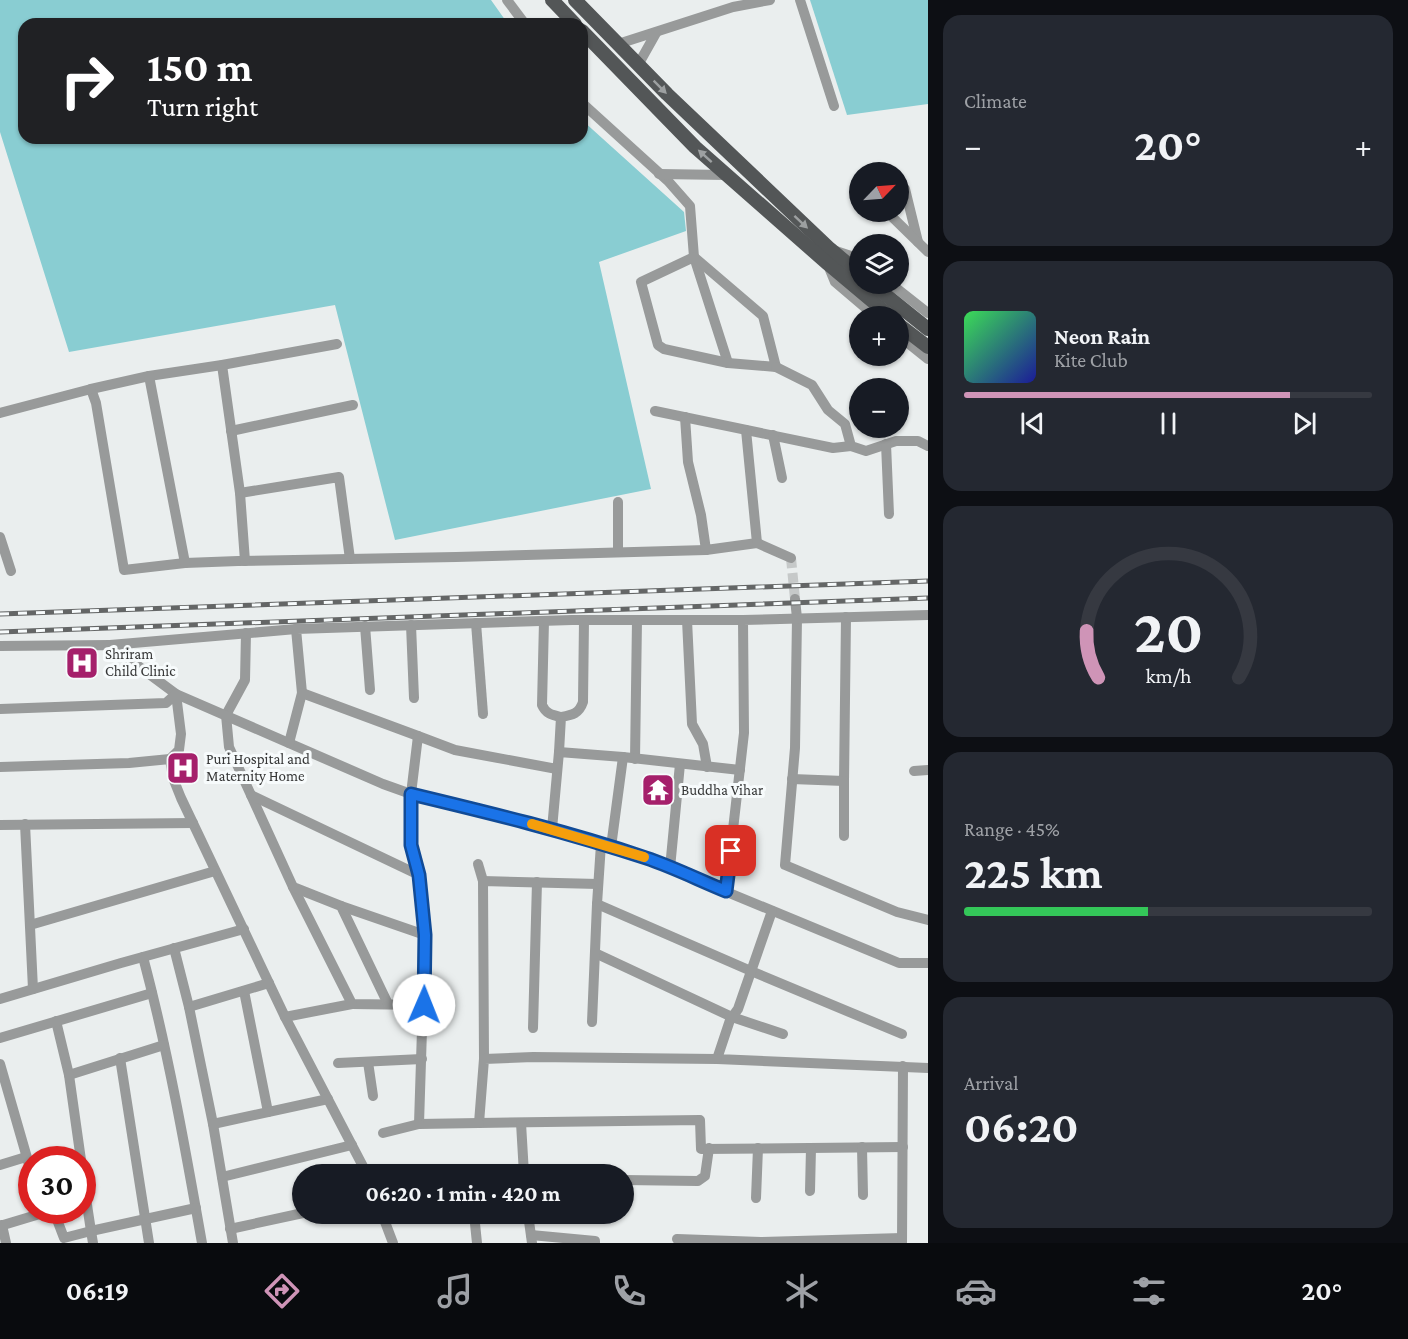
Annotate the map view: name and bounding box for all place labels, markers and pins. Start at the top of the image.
hospital icon: Shriram Child Clinic [64,645,100,681]
place label: Shriram Child Clinic [105,646,176,679]
hospital icon: Puri Hospital and Maternity Home [165,750,201,786]
place label: Puri Hospital and Maternity Home [206,751,310,785]
temple icon: Buddha Vihar [640,772,676,808]
place label: Buddha Vihar [681,782,764,798]
pin [705,825,756,876]

